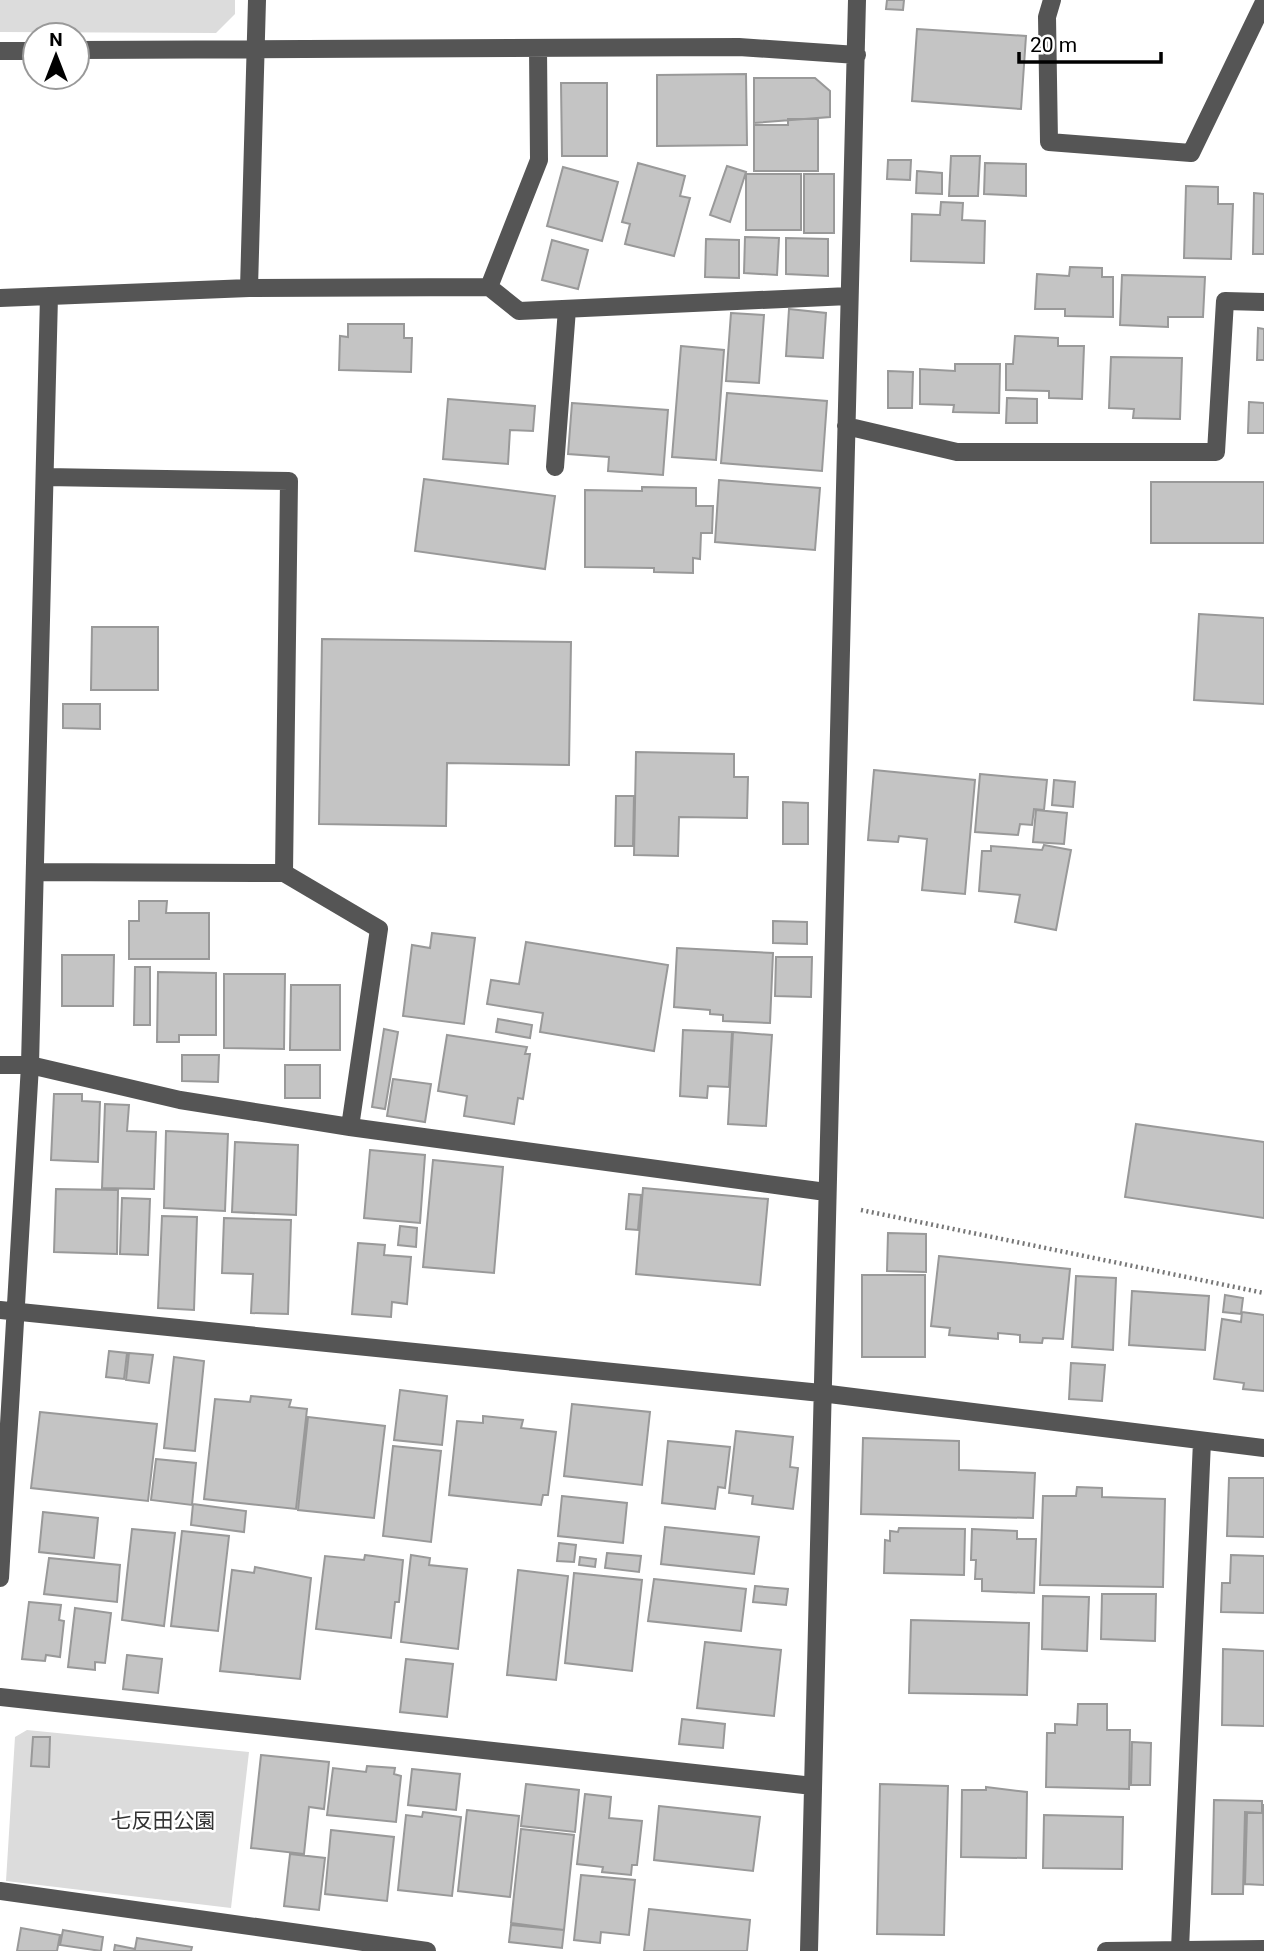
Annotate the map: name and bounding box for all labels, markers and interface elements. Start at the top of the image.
north arrow [21,21,91,91]
scale bar [1019,21,1161,65]
text: N [49,28,63,51]
text: 20 m [1030,33,1077,57]
park label: 七反田公園 [111,1809,216,1833]

